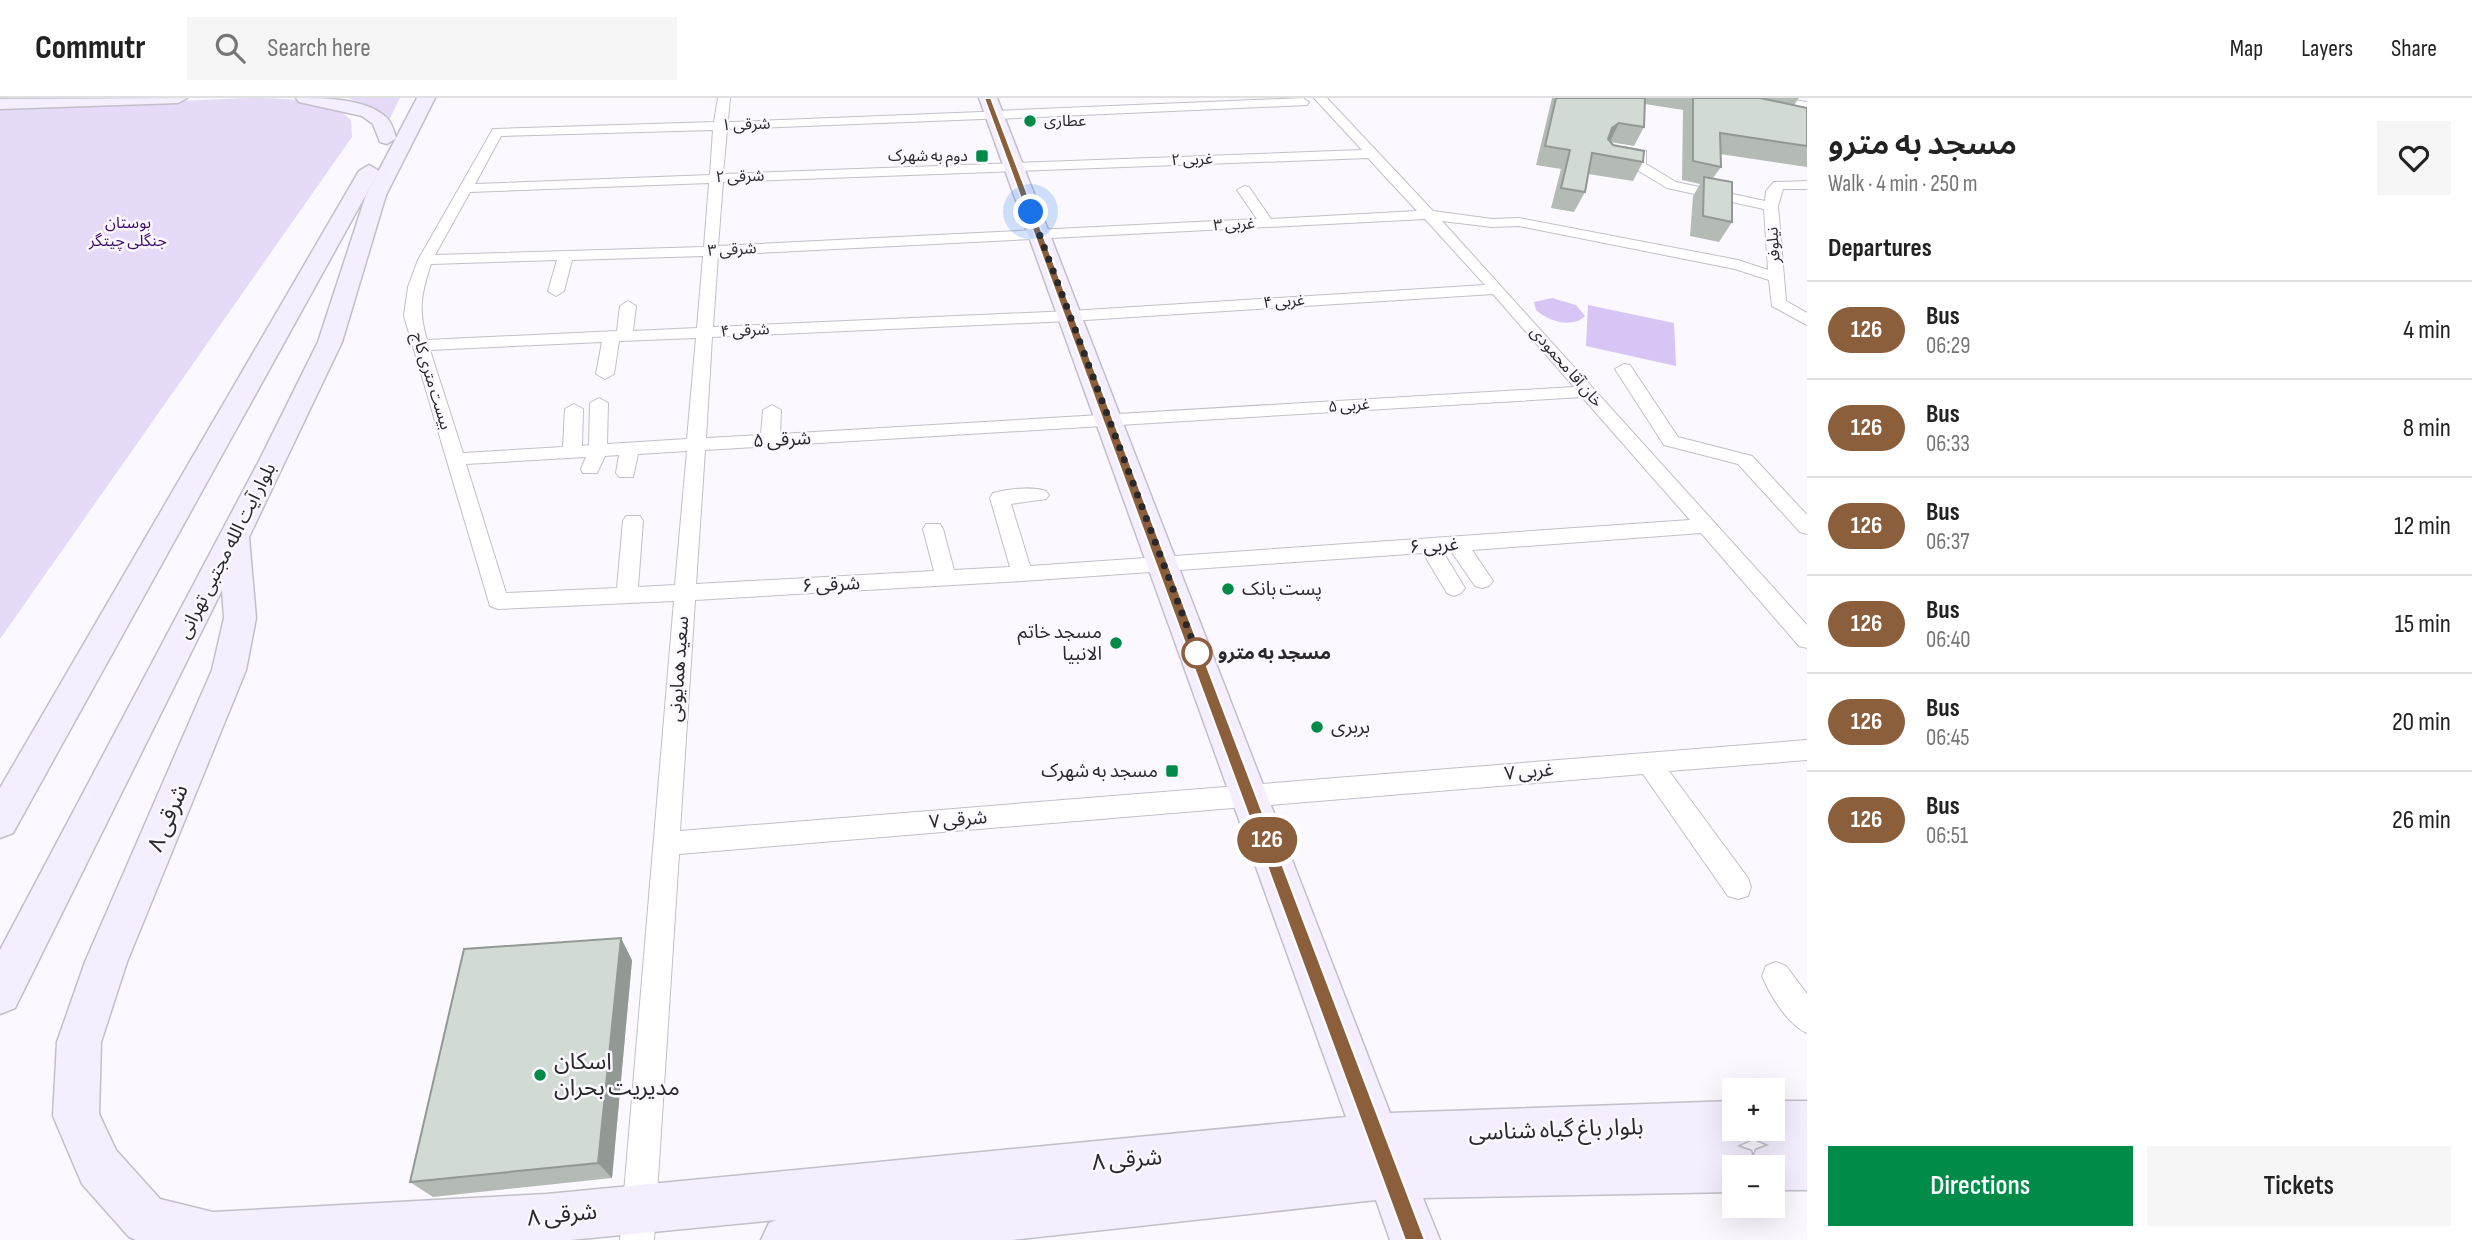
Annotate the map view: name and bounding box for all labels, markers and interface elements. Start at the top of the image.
search box [187,17,677,80]
text: Commutr [35,28,145,68]
icon: search [211,29,249,67]
text: Search here [267,33,371,64]
text: Map [2230,34,2263,63]
text: Layers [2301,34,2353,63]
text: Share [2391,34,2437,63]
place label: عطاری [1044,112,1086,131]
marker: عطاری [1022,113,1038,129]
street label: ۱ شرقی [721,115,771,135]
button: heart [2377,121,2451,195]
text: مسجد به مترو [1828,124,2017,164]
place label: دوم به شهرک [888,147,968,168]
marker: دوم به شهرک [974,148,990,164]
street label: ۲ غربی [1171,150,1213,170]
street label: ۲ شرقی [715,167,765,187]
text: Walk · 4 min · 250 m [1828,170,1978,198]
your location [1013,194,1048,229]
park label: بوستان جنگلی چیتگر [88,214,167,251]
street label: ۳ غربی [1213,214,1255,236]
street label: نیلوفر [1763,226,1785,265]
text: Departures [1828,233,1932,264]
street label: ۳ شرقی [707,239,757,261]
street label: ۴ غربی [1263,291,1305,313]
text: Bus [1926,301,1960,332]
text: 126 [1851,315,1882,344]
text: 4 min [2403,315,2451,346]
street label: ۴ شرقی [720,320,770,342]
street label: خان آقا محمودی [1526,323,1606,411]
street label: بیست متری کاج [405,330,455,433]
text: 06:29 [1926,332,1970,360]
street label: ۵ غربی [1328,395,1370,417]
text: Bus [1926,399,1960,430]
text: 126 [1851,413,1882,442]
text: 8 min [2403,413,2451,444]
street label: ۵ شرقی [752,427,812,453]
text: 06:33 [1926,430,1970,458]
street label: بلوار آیت الله مجتبی تهرانی [173,459,281,643]
text: Bus [1926,497,1960,528]
text: 126 [1851,511,1882,540]
text: 12 min [2394,511,2451,542]
text: 06:37 [1926,528,1970,556]
street label: ۶ غربی [1409,533,1459,559]
street label: ۶ شرقی [801,572,861,598]
place label: پست بانک [1242,578,1322,601]
marker: پست بانک [1220,581,1236,597]
text: Bus [1926,595,1960,626]
text: 126 [1851,609,1882,638]
text: 15 min [2395,609,2451,640]
street label: سعید همایونی [664,615,694,723]
place label: مسجد خاتم الانبیا [1018,621,1102,666]
text: 06:40 [1926,626,1971,654]
marker: مسجد خاتم الانبیا [1108,635,1124,651]
marker: مسجد به مترو [1182,638,1212,668]
place label: مسجد به مترو [1218,642,1331,665]
text: Bus [1926,693,1960,724]
text: 126 [1851,707,1882,736]
text: 20 min [2392,707,2451,738]
place label: بربری [1331,716,1370,739]
marker: بربری [1309,719,1325,735]
text: 06:45 [1926,724,1970,752]
street label: ۷ غربی [1503,758,1555,786]
place label: مسجد به شهرک [1041,760,1158,783]
marker: مسجد به شهرک [1164,763,1180,779]
street label: ۸ شرقی [141,780,195,856]
text: Bus [1926,791,1960,822]
text: 126 [1851,805,1882,834]
text: 26 min [2392,805,2451,836]
street label: ۷ شرقی [928,806,988,834]
line badge: 126 [1227,817,1307,863]
text: 06:51 [1926,822,1968,850]
text: 126 [1251,825,1283,854]
place label: اسکان مدیریت بحران [554,1048,680,1102]
marker: اسکان مدیریت بحران [532,1067,548,1083]
map controls [1722,1078,1785,1218]
button: + [1722,1078,1785,1141]
street label: بلوار باغ گیاه شناسی [1468,1113,1644,1149]
street label: ۸ شرقی [1091,1143,1163,1177]
button: Directions [1828,1146,2133,1226]
button: Tickets [2147,1146,2451,1226]
button: − [1722,1155,1785,1218]
street label: ۸ شرقی [525,1197,599,1233]

